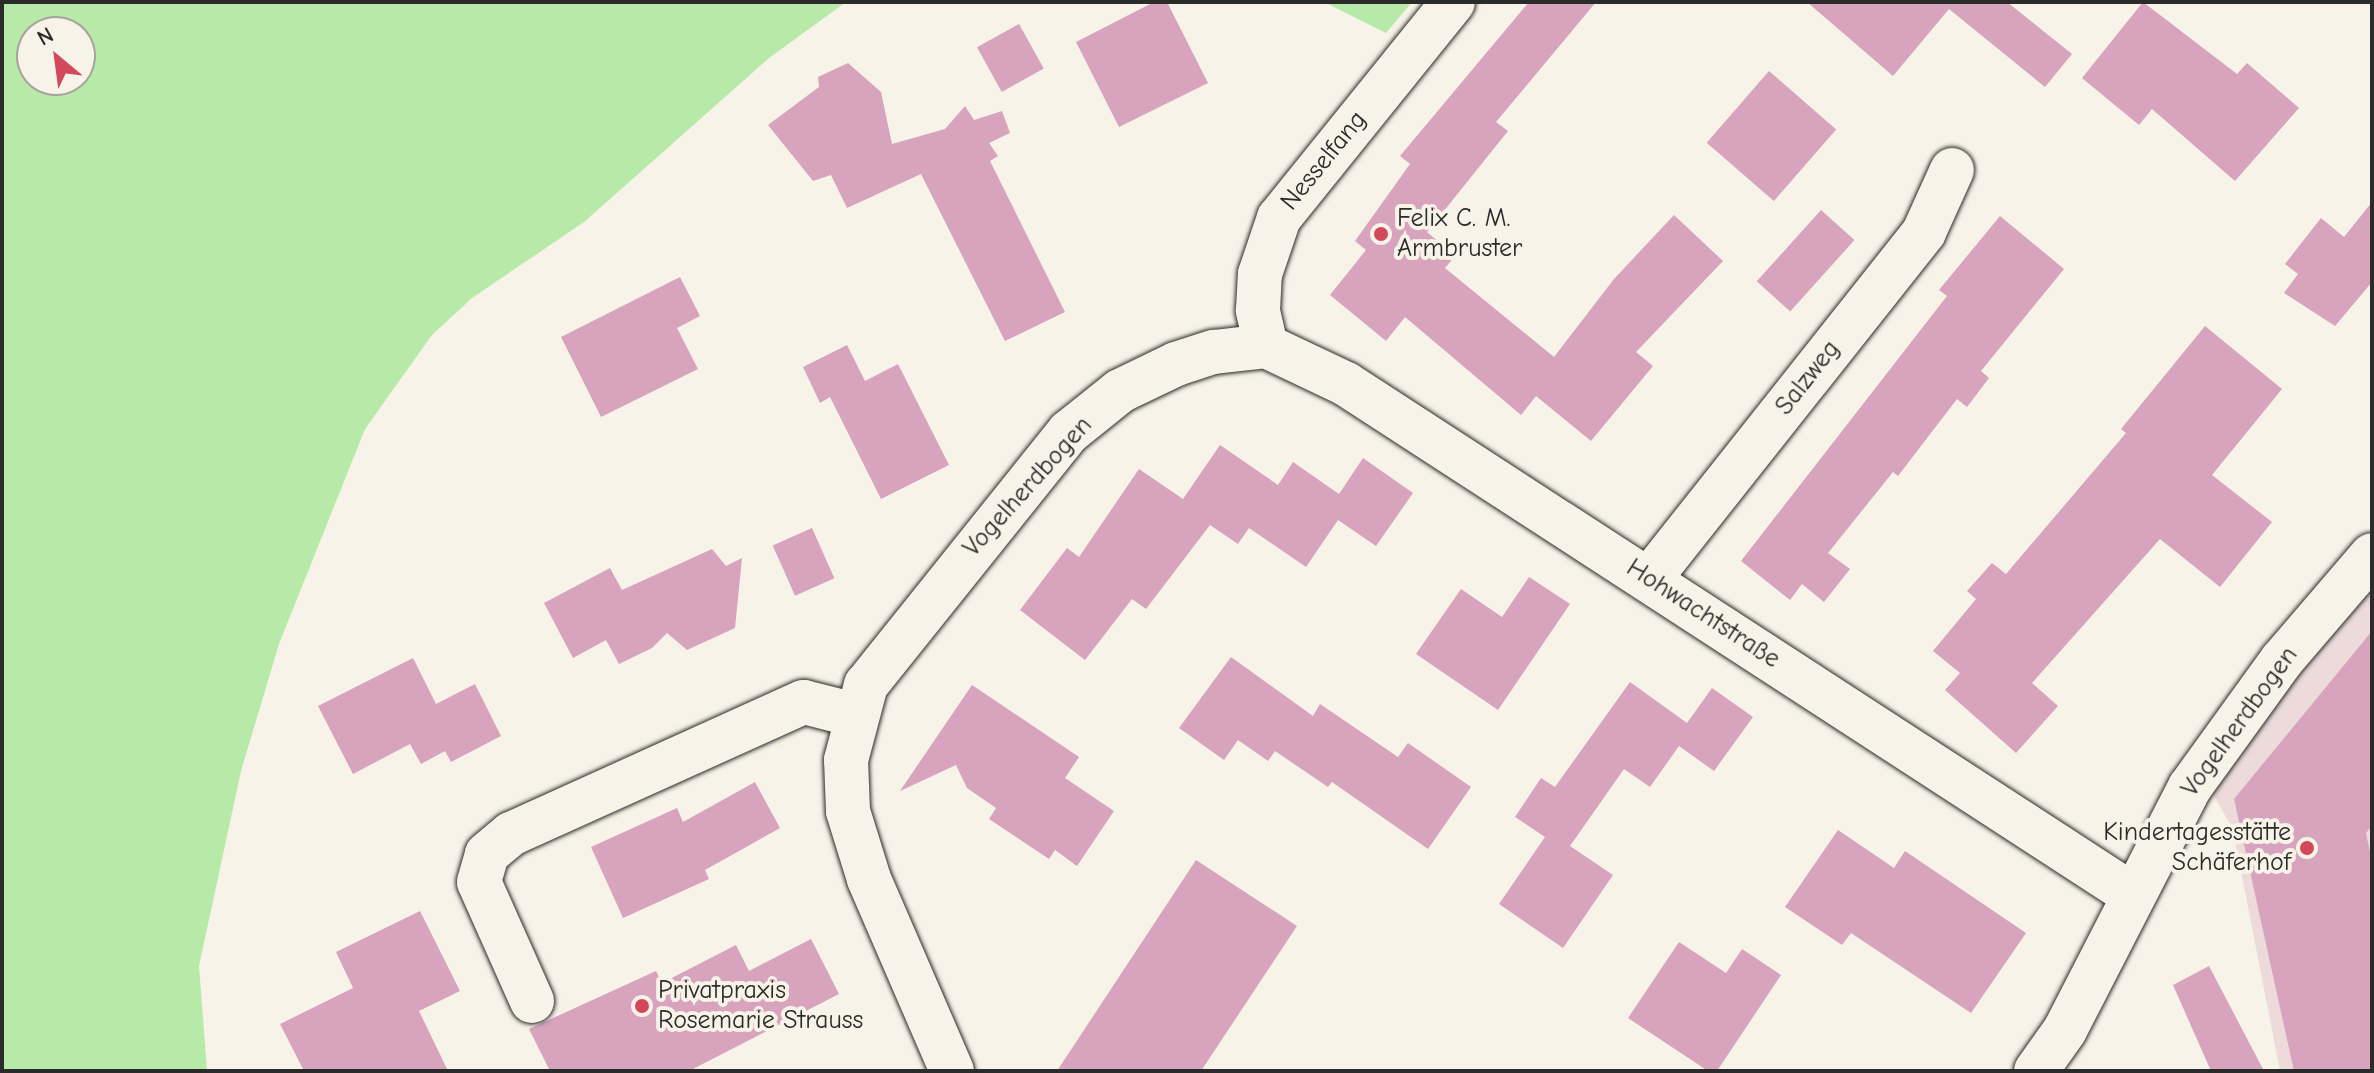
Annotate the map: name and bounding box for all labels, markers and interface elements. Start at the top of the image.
north arrow [16,16,96,96]
text: N [33,22,58,52]
street label: Nesselfang [1275,105,1373,217]
place label: Felix C. M. Armbruster [1397,203,1522,264]
marker: Felix C. M. Armbruster [1372,225,1390,243]
street label: Salzweg [1769,334,1847,422]
street label: Vogelherdbogen [957,411,1099,563]
street label: Hohwachtstraße [1620,553,1786,675]
street label: Vogelherdbogen [2175,641,2305,803]
place label: Kindertagesstätte Schäferhof [2103,817,2291,878]
marker: Kindertagesstätte Schäferhof [2298,839,2316,857]
place label: Privatpraxis Rosemarie Strauss [658,975,863,1036]
marker: Privatpraxis Rosemarie Strauss [633,997,651,1015]

